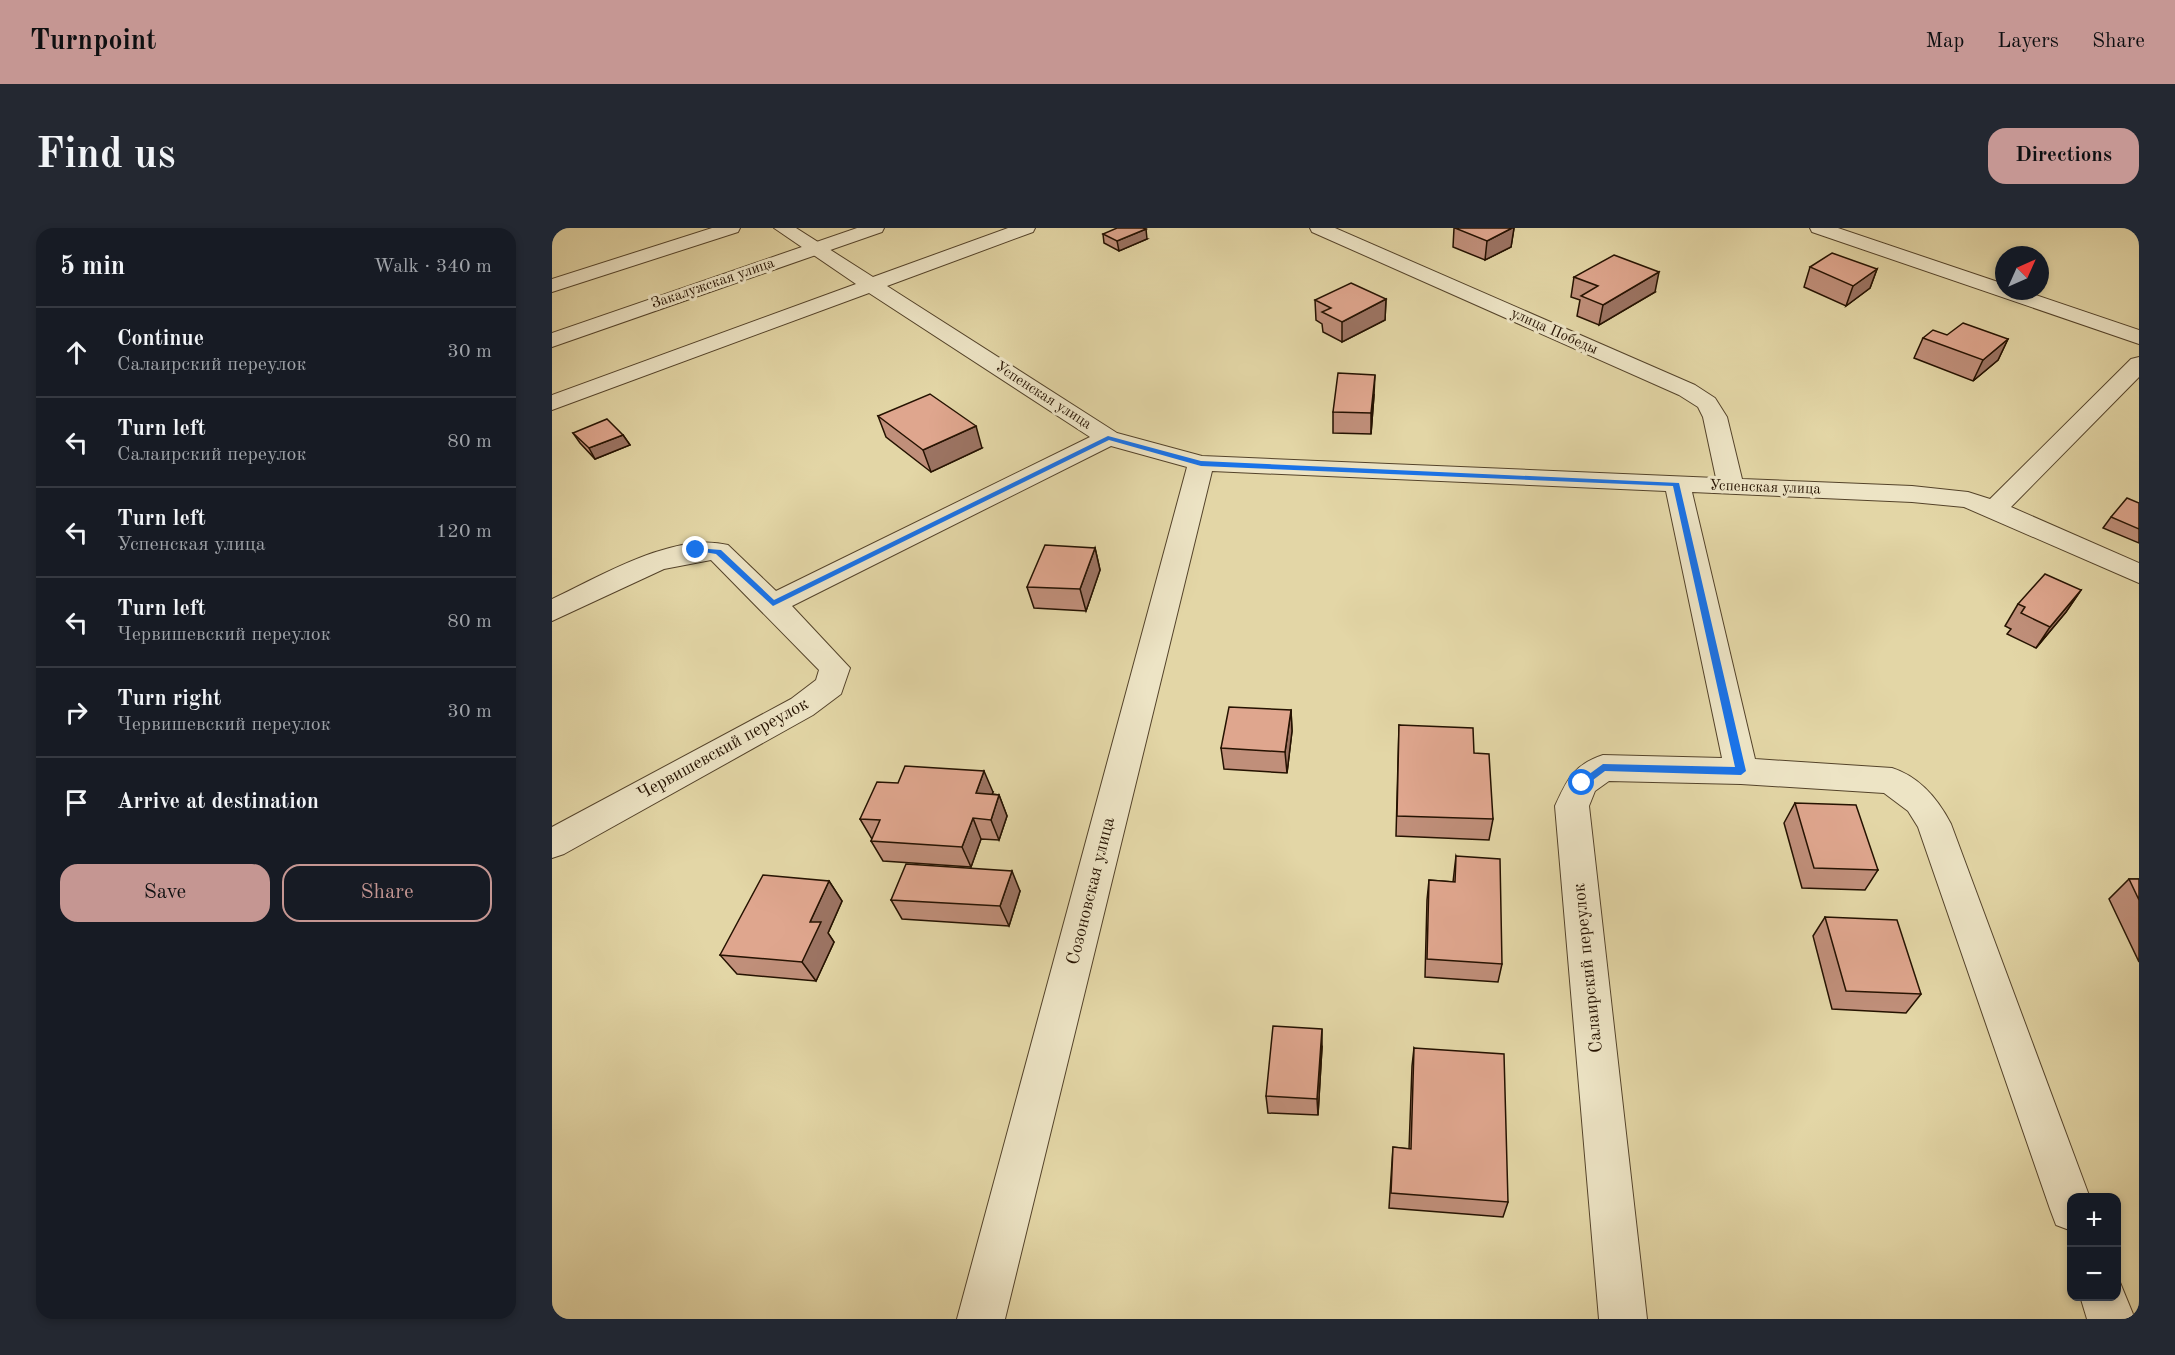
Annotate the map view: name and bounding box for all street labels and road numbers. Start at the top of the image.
street label: Закалужская улица [649,256,777,312]
street label: улица Победы [1508,306,1600,358]
street label: Успенская улица [992,359,1094,433]
street label: Успенская улица [1709,479,1822,497]
street label: Червишевский переулок [635,694,811,804]
street label: Созоновская улица [1064,815,1118,967]
street label: Салаирский переулок [1570,882,1606,1054]

